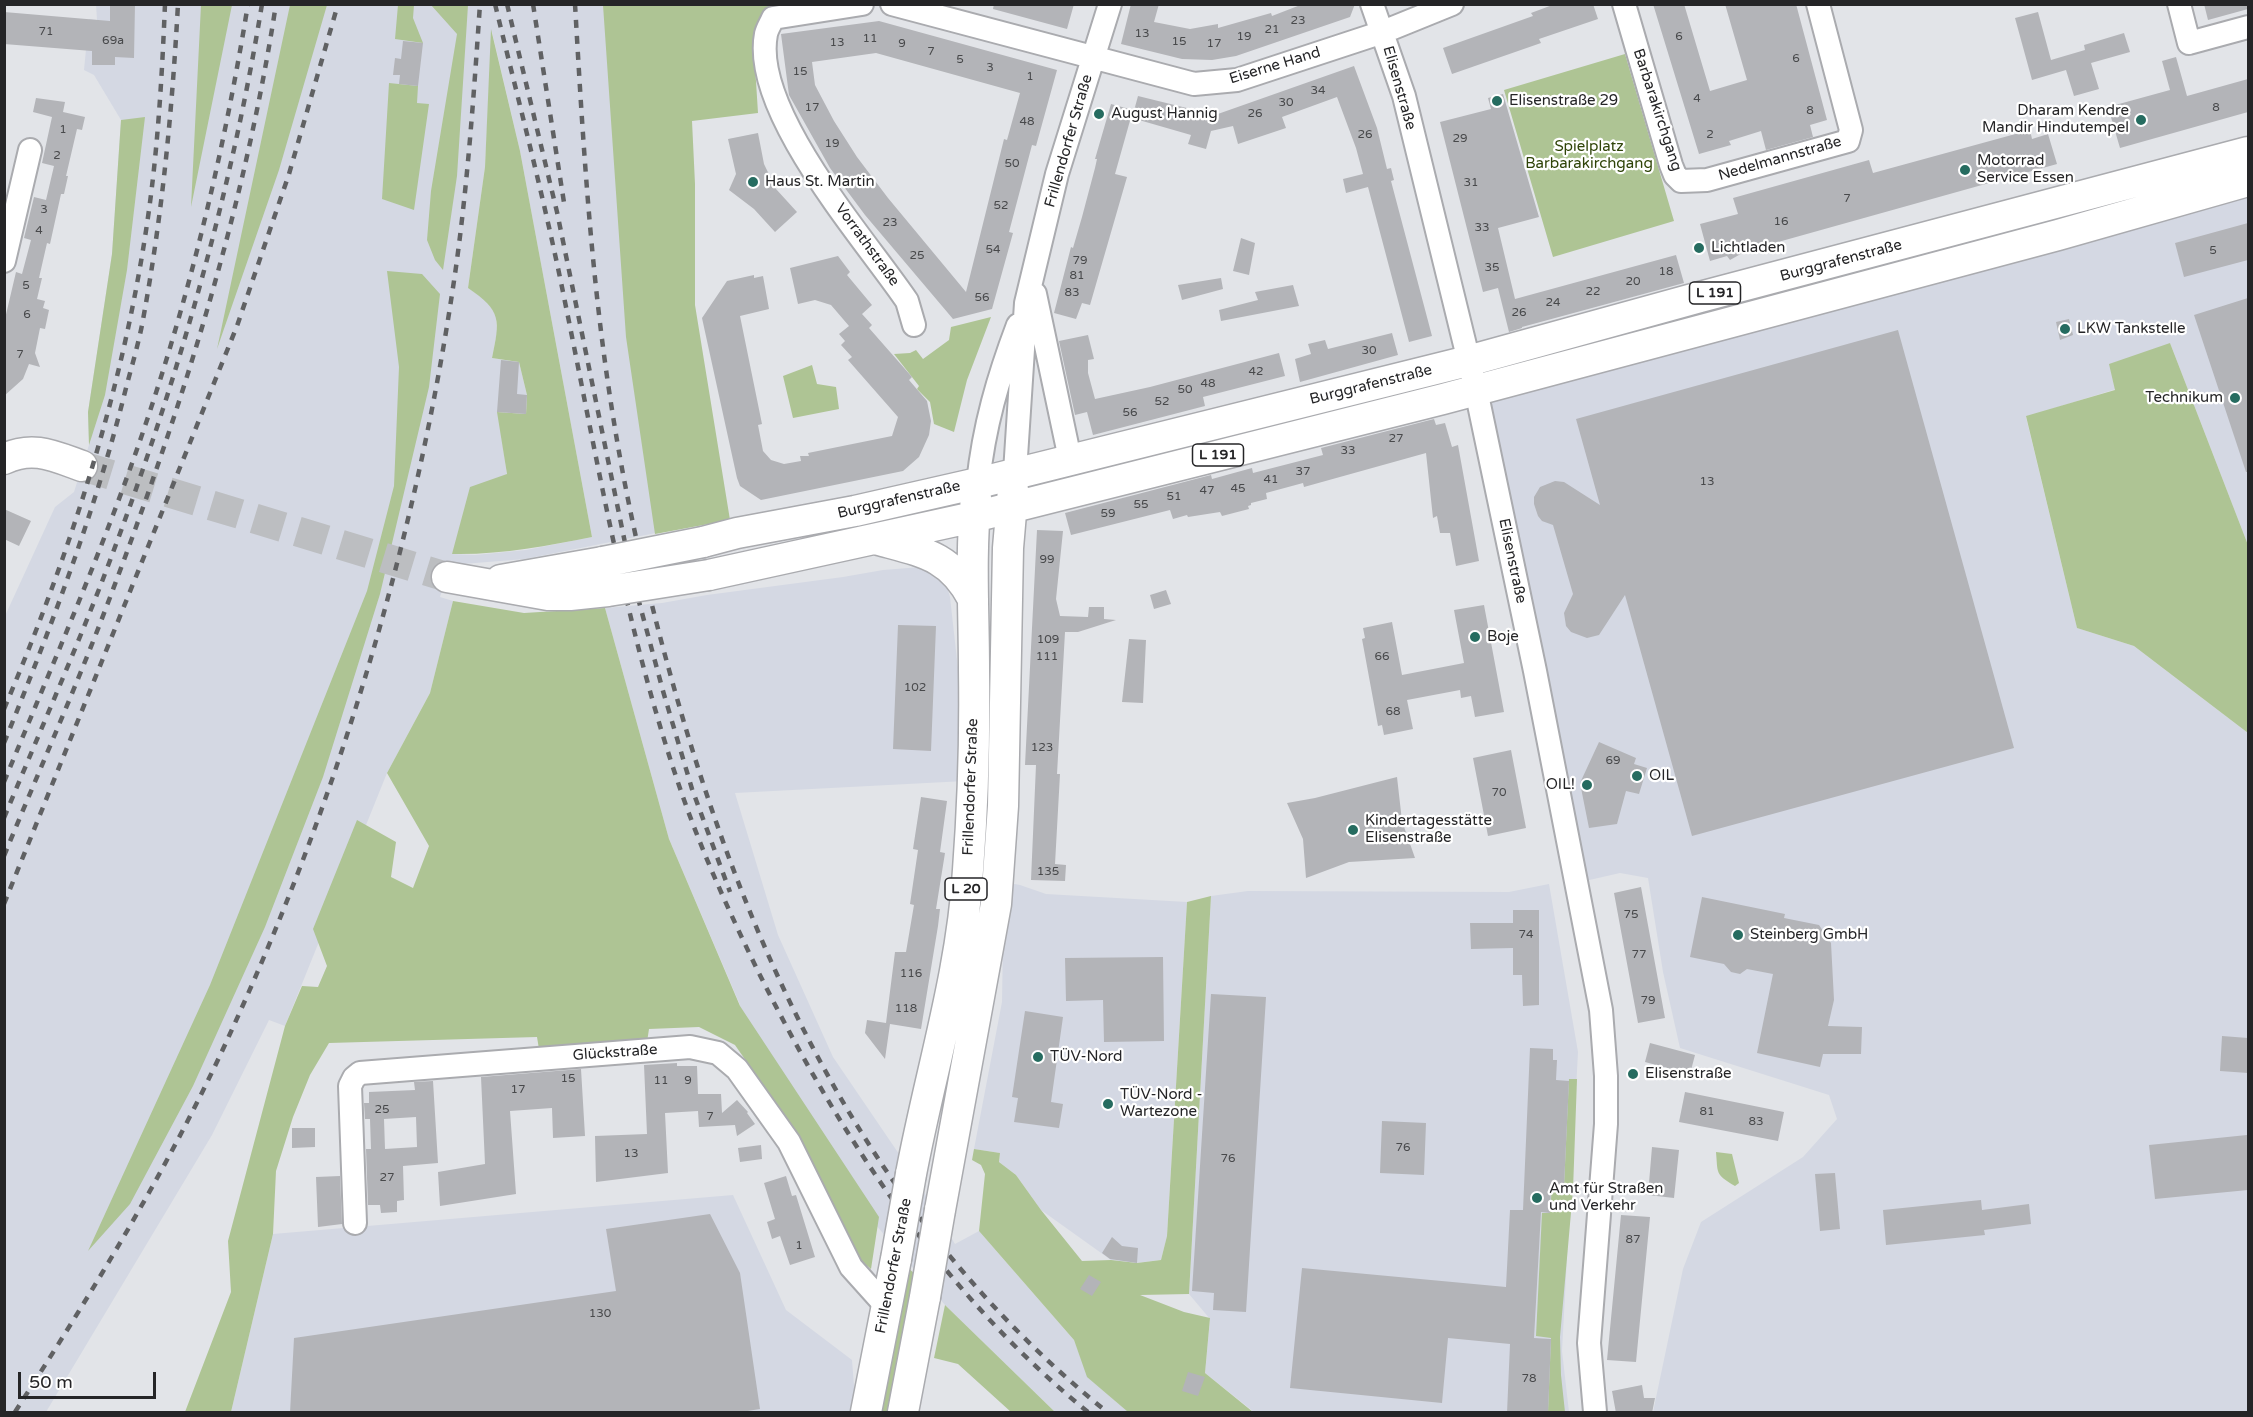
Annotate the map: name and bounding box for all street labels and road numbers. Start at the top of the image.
street label: Eiserne Hand [1227,44,1323,88]
street label: Elisenstraße [1378,44,1420,132]
street label: Barbarakirchgang [1629,46,1685,174]
street label: Frillendorfer Straße [1041,72,1097,210]
street label: Nedelmannstraße [1716,133,1844,185]
street label: Vorrathstraße [831,200,903,290]
street label: Burggrafenstraße [1778,236,1904,286]
road number: L 191 [1690,282,1740,304]
street label: Burggrafenstraße [1308,361,1434,409]
road number: L 191 [1192,444,1244,466]
street label: Burggrafenstraße [836,477,962,523]
street label: Elisenstraße [1494,517,1530,605]
street label: Frillendorfer Straße [960,718,982,856]
road number: L 20 [945,878,987,900]
street label: Glückstraße [572,1041,658,1065]
street label: Frillendorfer Straße [872,1197,916,1335]

